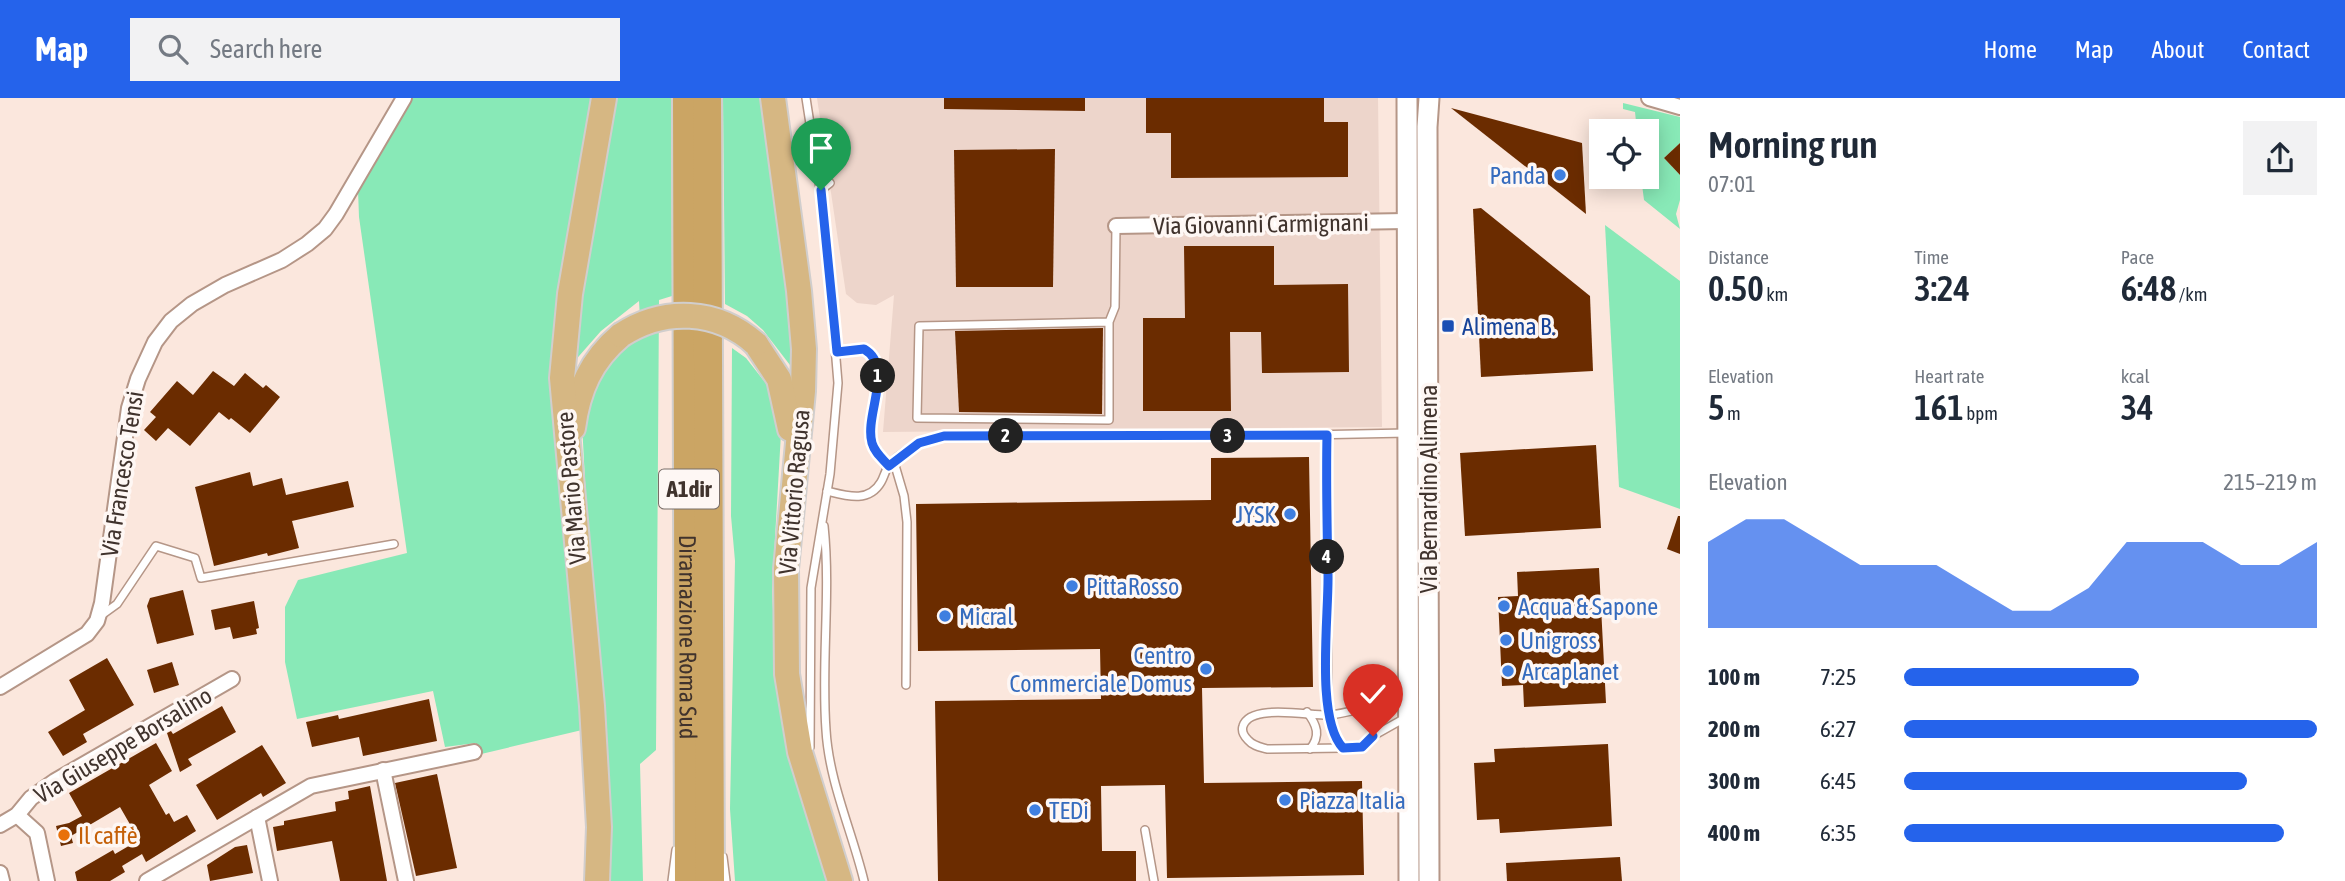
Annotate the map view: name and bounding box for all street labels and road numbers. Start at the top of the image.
street label: Via Giovanni Carmignani [1153,209,1369,239]
street label: Via Bernardino Alimena [1415,385,1442,593]
street label: Via Francesco Tensi [96,389,148,559]
street label: Via Vittorio Ragusa [773,408,815,576]
street label: Via Mario Pastore [551,411,591,565]
road number: A1dir [659,470,719,508]
street label: Diramazione Roma Sud [675,535,702,739]
street label: Via Giuseppe Borsalino [29,681,217,809]

